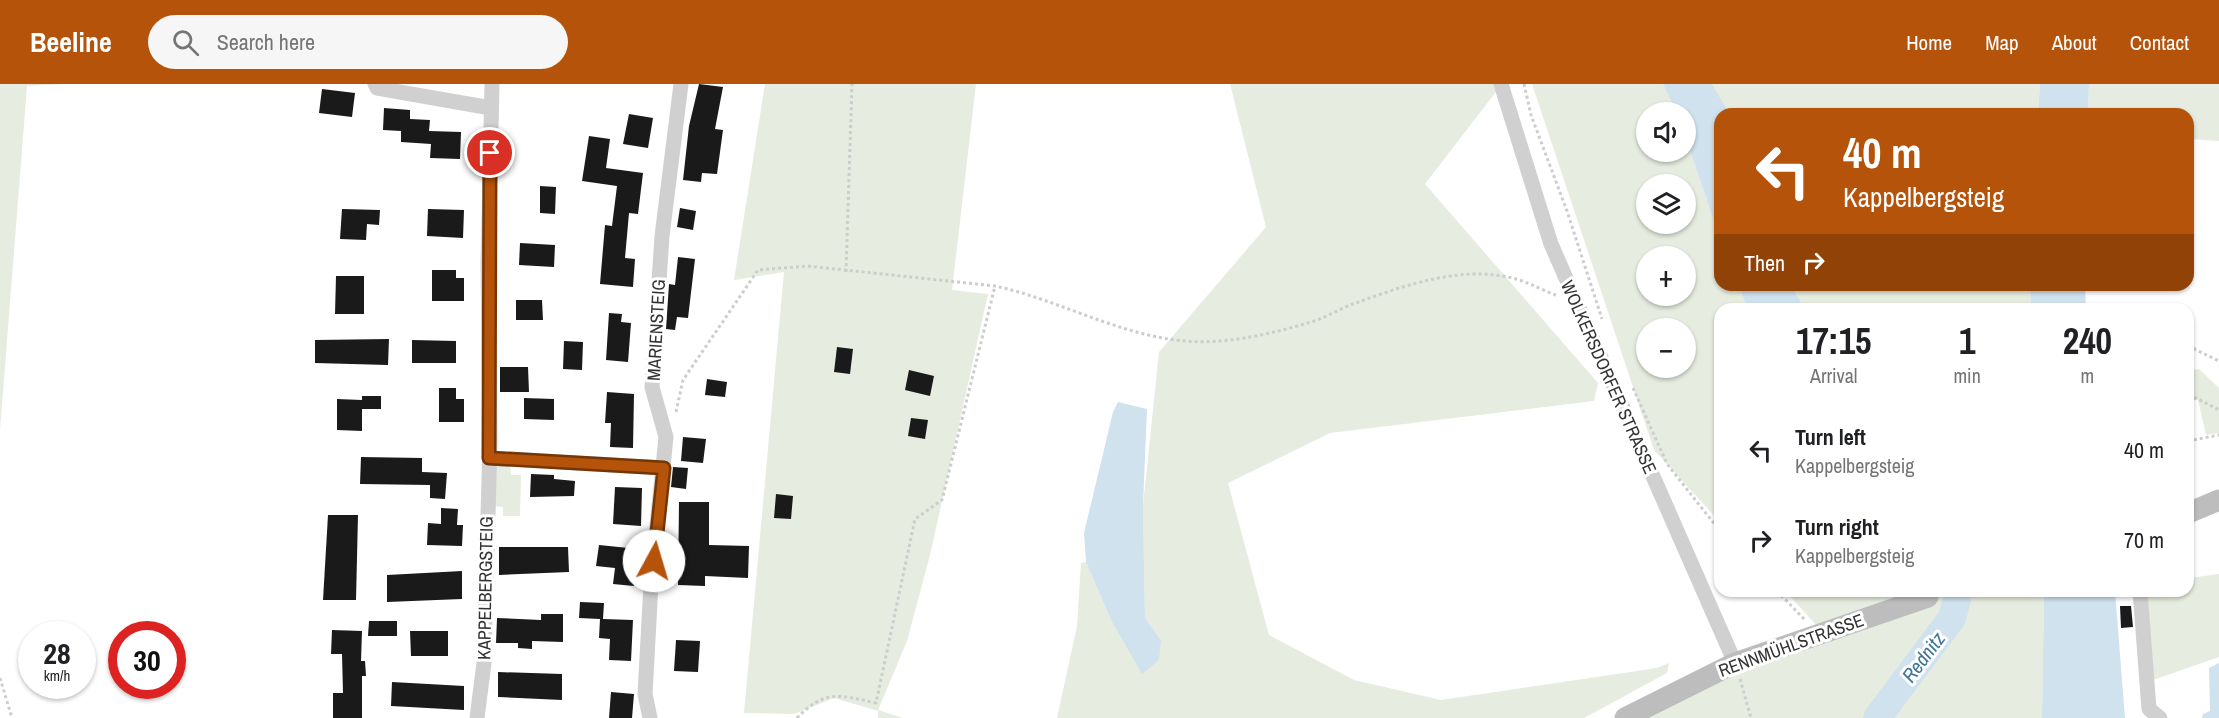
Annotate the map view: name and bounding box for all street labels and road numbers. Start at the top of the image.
street label: WOLKERSDORFER STRASSE [1555,276,1663,478]
street label: MARIENSTEIG [641,279,671,381]
street label: KAPPELBERGSTEIG [471,516,499,660]
street label: RENNMÜHLSTRASSE [1715,607,1867,683]

